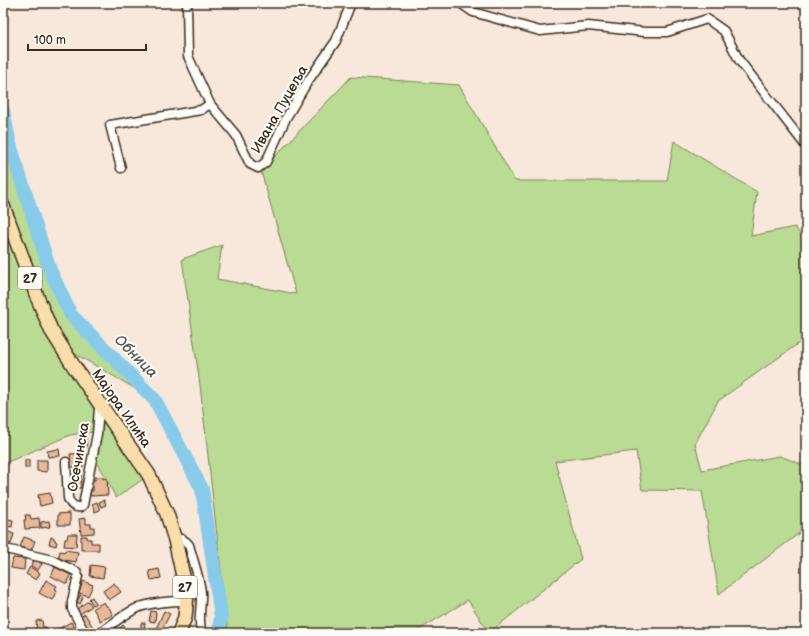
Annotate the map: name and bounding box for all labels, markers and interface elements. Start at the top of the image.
scale bar [28,26,146,52]
text: 100 m [34,33,66,48]
street label: Ивана Пуцеља [247,62,312,156]
road number: 27 [18,267,42,289]
water label: Обница [110,331,161,382]
street label: Мајора Илића [88,366,155,451]
street label: Осечинска [64,420,93,493]
road number: 27 [173,576,197,598]

